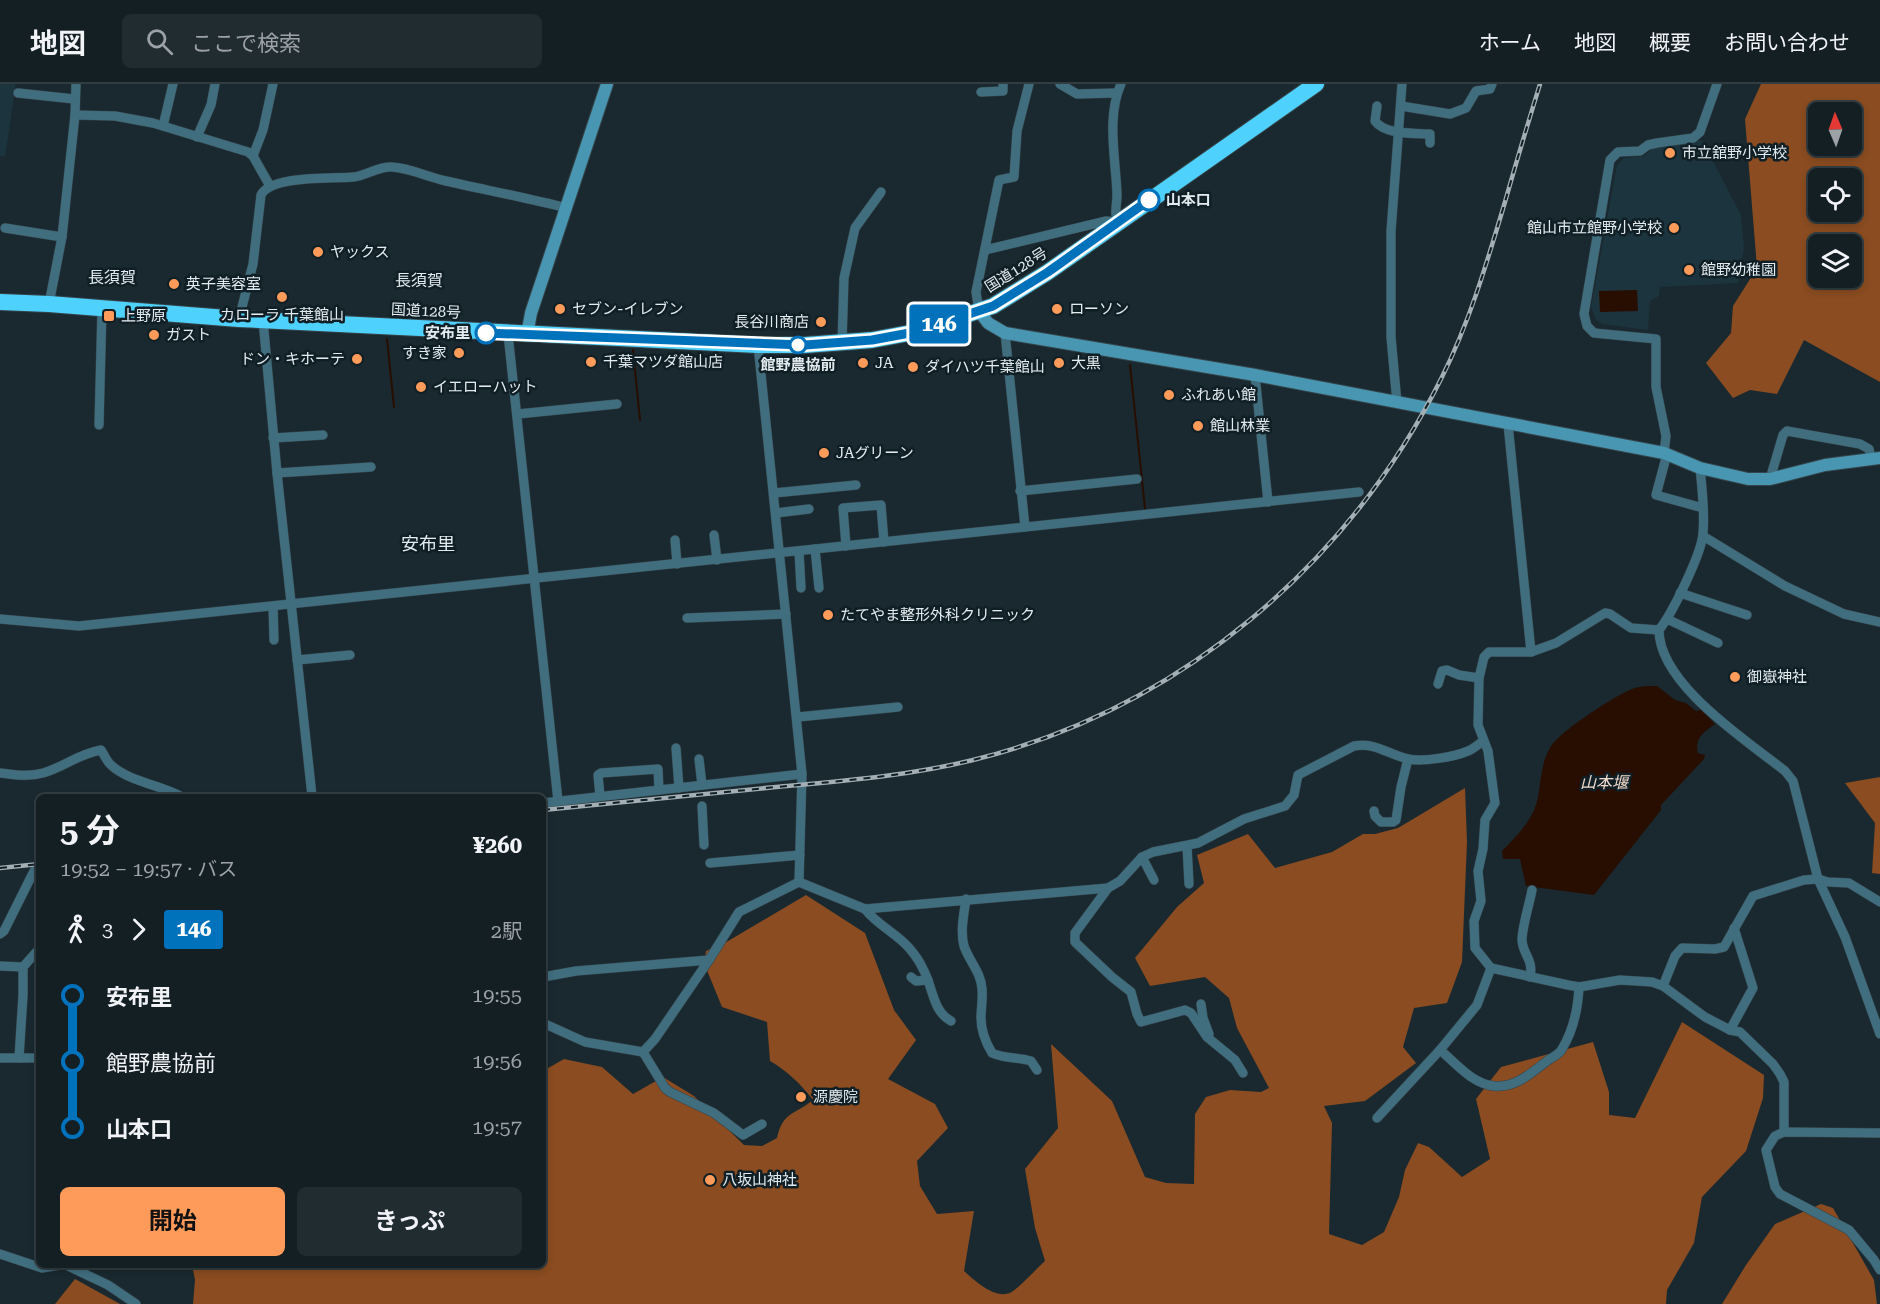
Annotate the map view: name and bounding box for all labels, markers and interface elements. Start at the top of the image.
search box [122,14,542,68]
icon: search [143,25,176,58]
text: 地図 [30,27,86,60]
text: ここで検索 [191,31,301,56]
text: ホーム [1479,31,1541,55]
text: 地図 [1574,31,1616,55]
text: 概要 [1649,31,1691,55]
text: お問い合わせ [1724,31,1850,55]
north arrow [1808,102,1862,156]
map controls [1808,102,1862,288]
place label: 市立舘野小学校 [1682,144,1787,162]
marker: 市立舘野小学校 [1663,146,1677,160]
button: locate [1808,168,1862,222]
marker: 山本口 [1138,189,1160,211]
place label: 山本口 [1166,191,1211,209]
place label: 館山市立館野小学校 [1527,219,1662,237]
marker: 館山市立館野小学校 [1667,221,1681,235]
button: layers [1808,234,1862,288]
place label: ヤックス [330,243,390,261]
street label: 国道128号 [981,244,1051,296]
marker: ヤックス [311,245,325,259]
place label: 館野幼稚園 [1701,261,1776,279]
marker: 館野幼稚園 [1682,263,1696,277]
district label: 長須賀 [88,268,136,287]
district label: 長須賀 [395,271,443,290]
place label: 英子美容室 [186,275,261,293]
marker: 英子美容室 [167,277,181,291]
marker: カローラ 千葉館山 [275,290,289,304]
street label: 国道128号 [390,300,462,322]
place label: セブン-イレブン [572,300,684,318]
place label: ローソン [1069,300,1129,318]
marker: セブン-イレブン [553,302,567,316]
marker: ローソン [1050,302,1064,316]
line badge: 146 [904,304,974,344]
place label: カローラ 千葉館山 [220,306,344,324]
place label: 上野原 [121,307,166,325]
marker: 上野原 [102,309,116,323]
text: 146 [921,312,957,336]
place label: 長谷川商店 [734,313,809,331]
marker: 長谷川商店 [814,315,828,329]
marker: 安布里 [475,322,497,344]
place label: 安布里 [425,324,470,342]
place label: ガスト [166,326,211,344]
marker: ガスト [147,328,161,342]
marker: 館野農協前 [789,336,807,354]
place label: すき家 [402,344,447,362]
marker: すき家 [452,346,466,360]
place label: ドン・キホーテ [240,350,345,368]
marker: ドン・キホーテ [350,352,364,366]
place label: 千葉マツダ館山店 [603,353,723,371]
place label: JA [875,354,894,372]
place label: 大黒 [1071,354,1101,372]
marker: 千葉マツダ館山店 [584,355,598,369]
place label: 館野農協前 [760,356,836,374]
marker: JA [856,356,870,370]
marker: 大黒 [1052,356,1066,370]
place label: ダイハツ千葉館山 [925,358,1045,376]
marker: ダイハツ千葉館山 [906,360,920,374]
place label: イエローハット [433,378,538,396]
marker: イエローハット [414,380,428,394]
place label: ふれあい館 [1181,386,1256,404]
marker: ふれあい館 [1162,388,1176,402]
place label: 館山林業 [1210,417,1270,435]
marker: 館山林業 [1191,419,1205,433]
place label: JAグリーン [836,444,914,462]
marker: JAグリーン [817,446,831,460]
district label: 安布里 [401,533,455,554]
place label: たてやま整形外科クリニック [840,606,1035,624]
marker: たてやま整形外科クリニック [821,608,835,622]
place label: 御嶽神社 [1747,668,1807,686]
marker: 御嶽神社 [1728,670,1742,684]
water label: 山本堰 [1580,773,1631,792]
text: 5 分 [60,811,120,850]
text: ¥260 [473,833,522,858]
text: 19:52 – 19:57 · バス [60,857,237,881]
icon: walk [60,913,93,946]
icon: forward [122,913,155,946]
text: 3 [102,917,113,941]
text: 146 [176,917,211,941]
text: 2駅 [491,919,522,943]
text: 19:55 [472,983,522,1007]
text: 安布里 [106,985,172,1010]
text: 19:56 [472,1049,522,1073]
text: 館野農協前 [106,1051,216,1076]
place label: 源慶院 [813,1088,858,1106]
marker: 源慶院 [794,1090,808,1104]
text: 19:57 [472,1115,522,1139]
text: 山本口 [106,1117,172,1142]
place label: 八坂山神社 [722,1171,797,1189]
marker: 八坂山神社 [703,1173,717,1187]
button: 開始 [60,1187,285,1256]
button: きっぷ [297,1187,522,1256]

